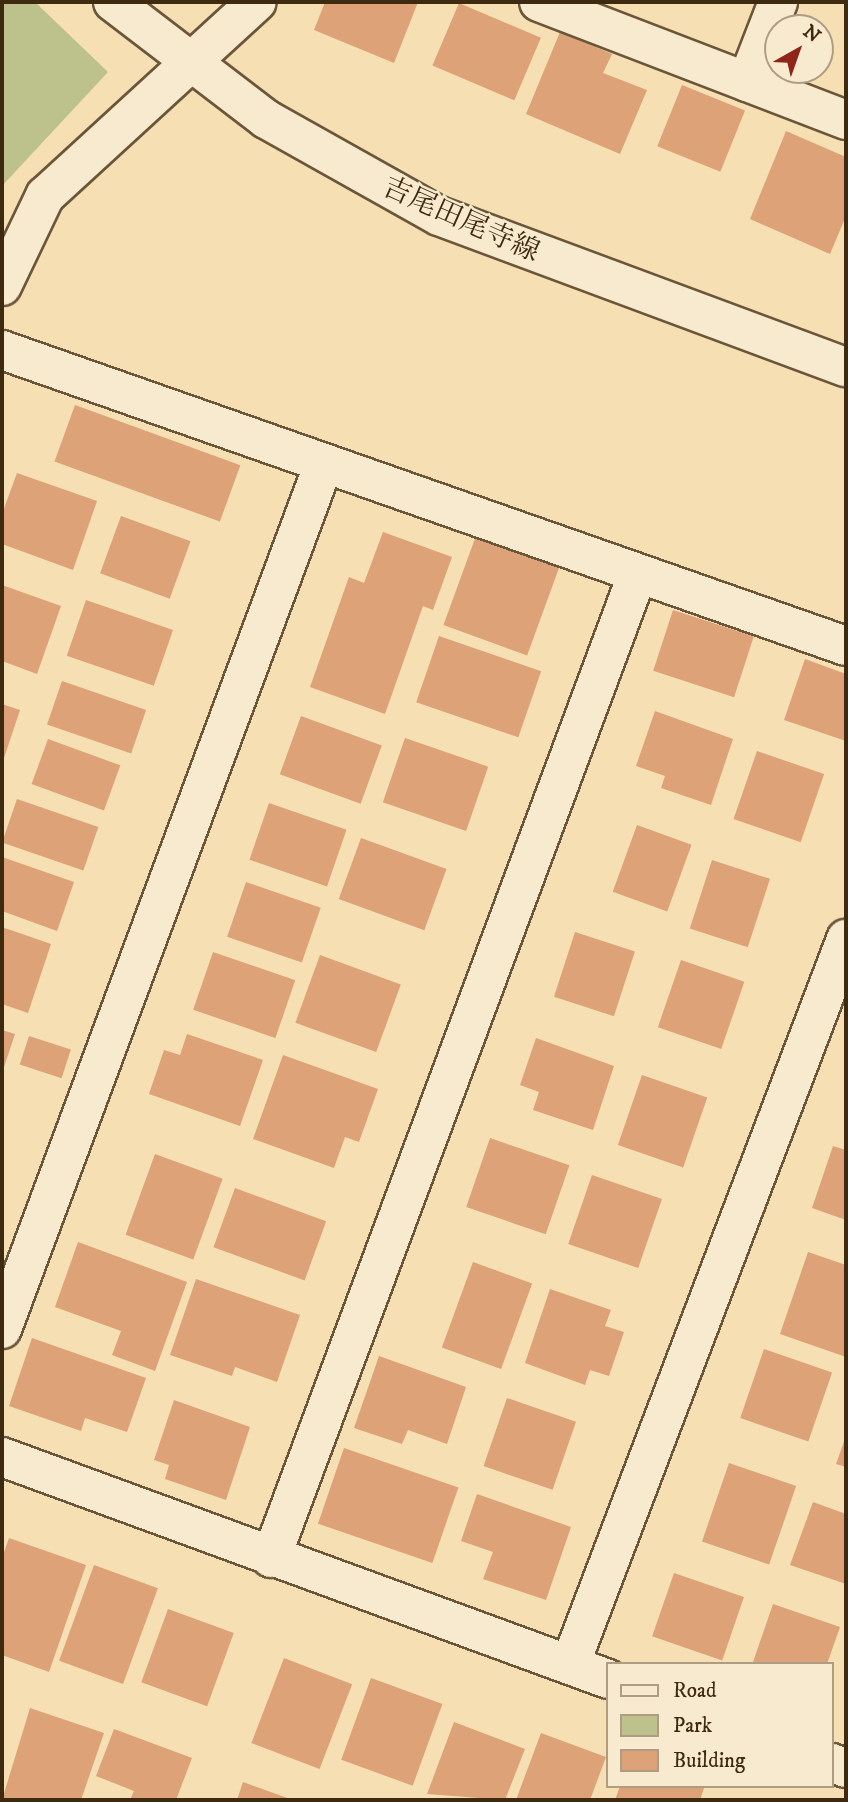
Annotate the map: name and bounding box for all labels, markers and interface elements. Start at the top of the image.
north arrow [764,14,834,84]
text: N [798,20,825,48]
street label: 吉尾田尾寺線 [377,170,545,270]
legend [606,1662,834,1788]
text: Road [673,1678,717,1704]
text: Park [673,1713,712,1739]
text: Building [673,1748,745,1774]

